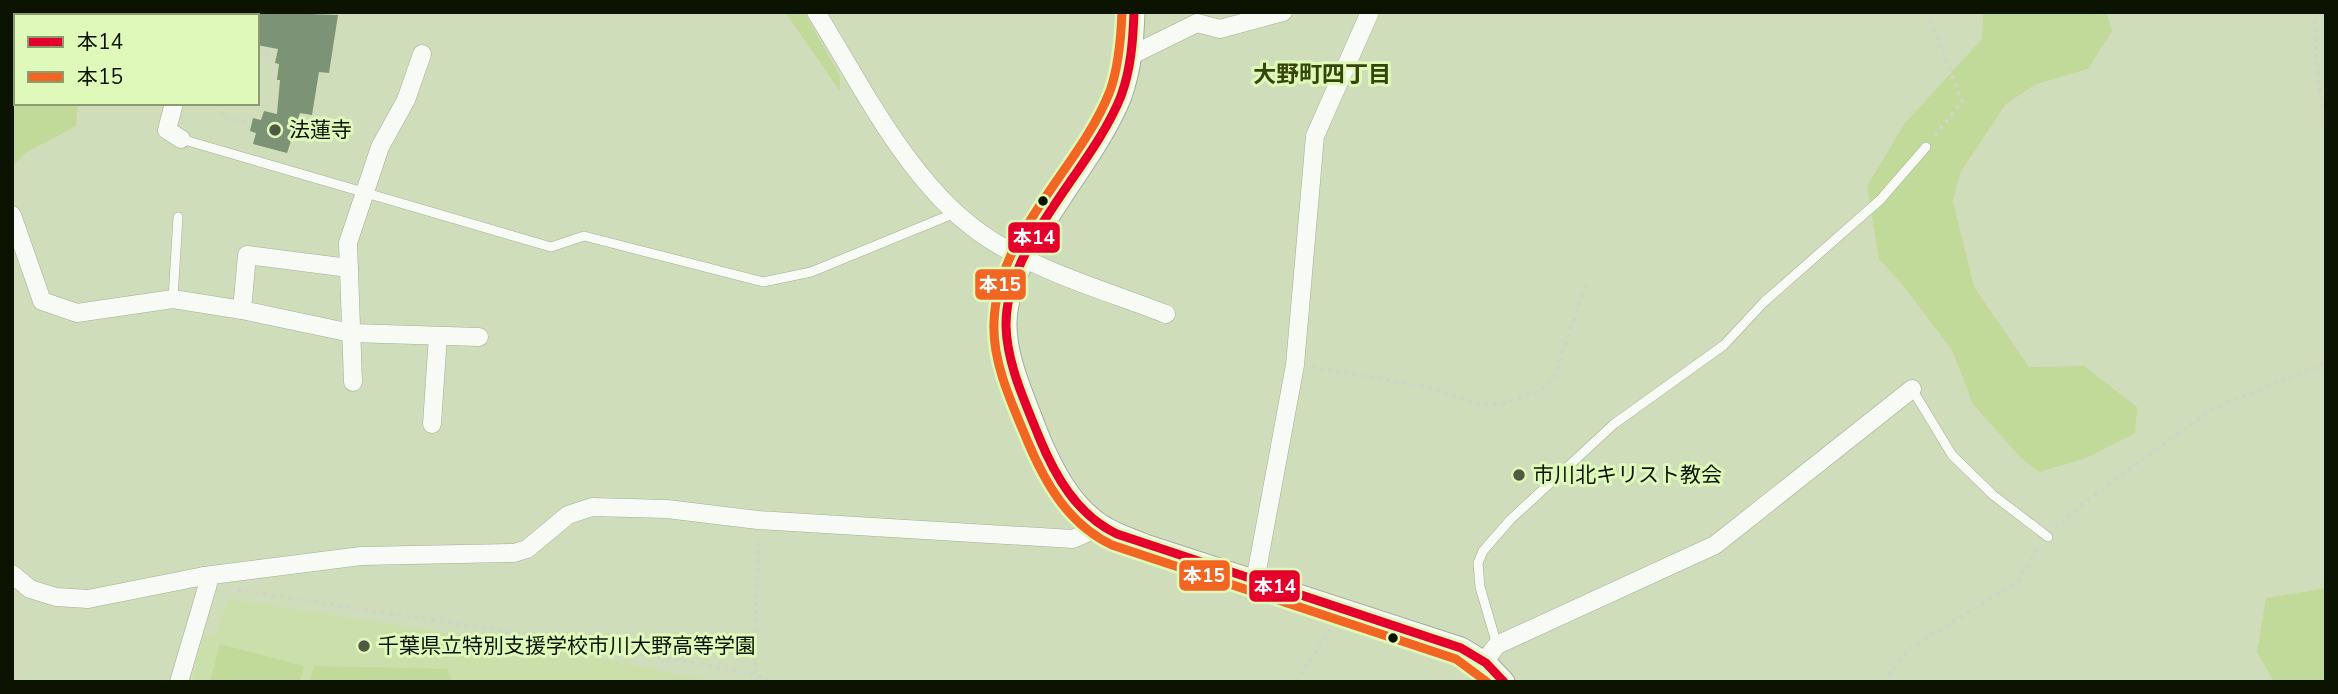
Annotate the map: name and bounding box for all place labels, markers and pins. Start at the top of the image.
place label: 法蓮寺 [289,116,352,144]
marker: 法蓮寺 [267,122,283,138]
unlabelled marker [1036,194,1050,208]
place label: 市川北キリスト教会 [1533,461,1722,489]
marker: 市川北キリスト教会 [1511,467,1527,483]
unlabelled marker [1386,631,1400,645]
place label: 千葉県立特別支援学校市川大野高等学園 [378,632,756,660]
marker: 千葉県立特別支援学校市川大野高等学園 [356,638,372,654]

